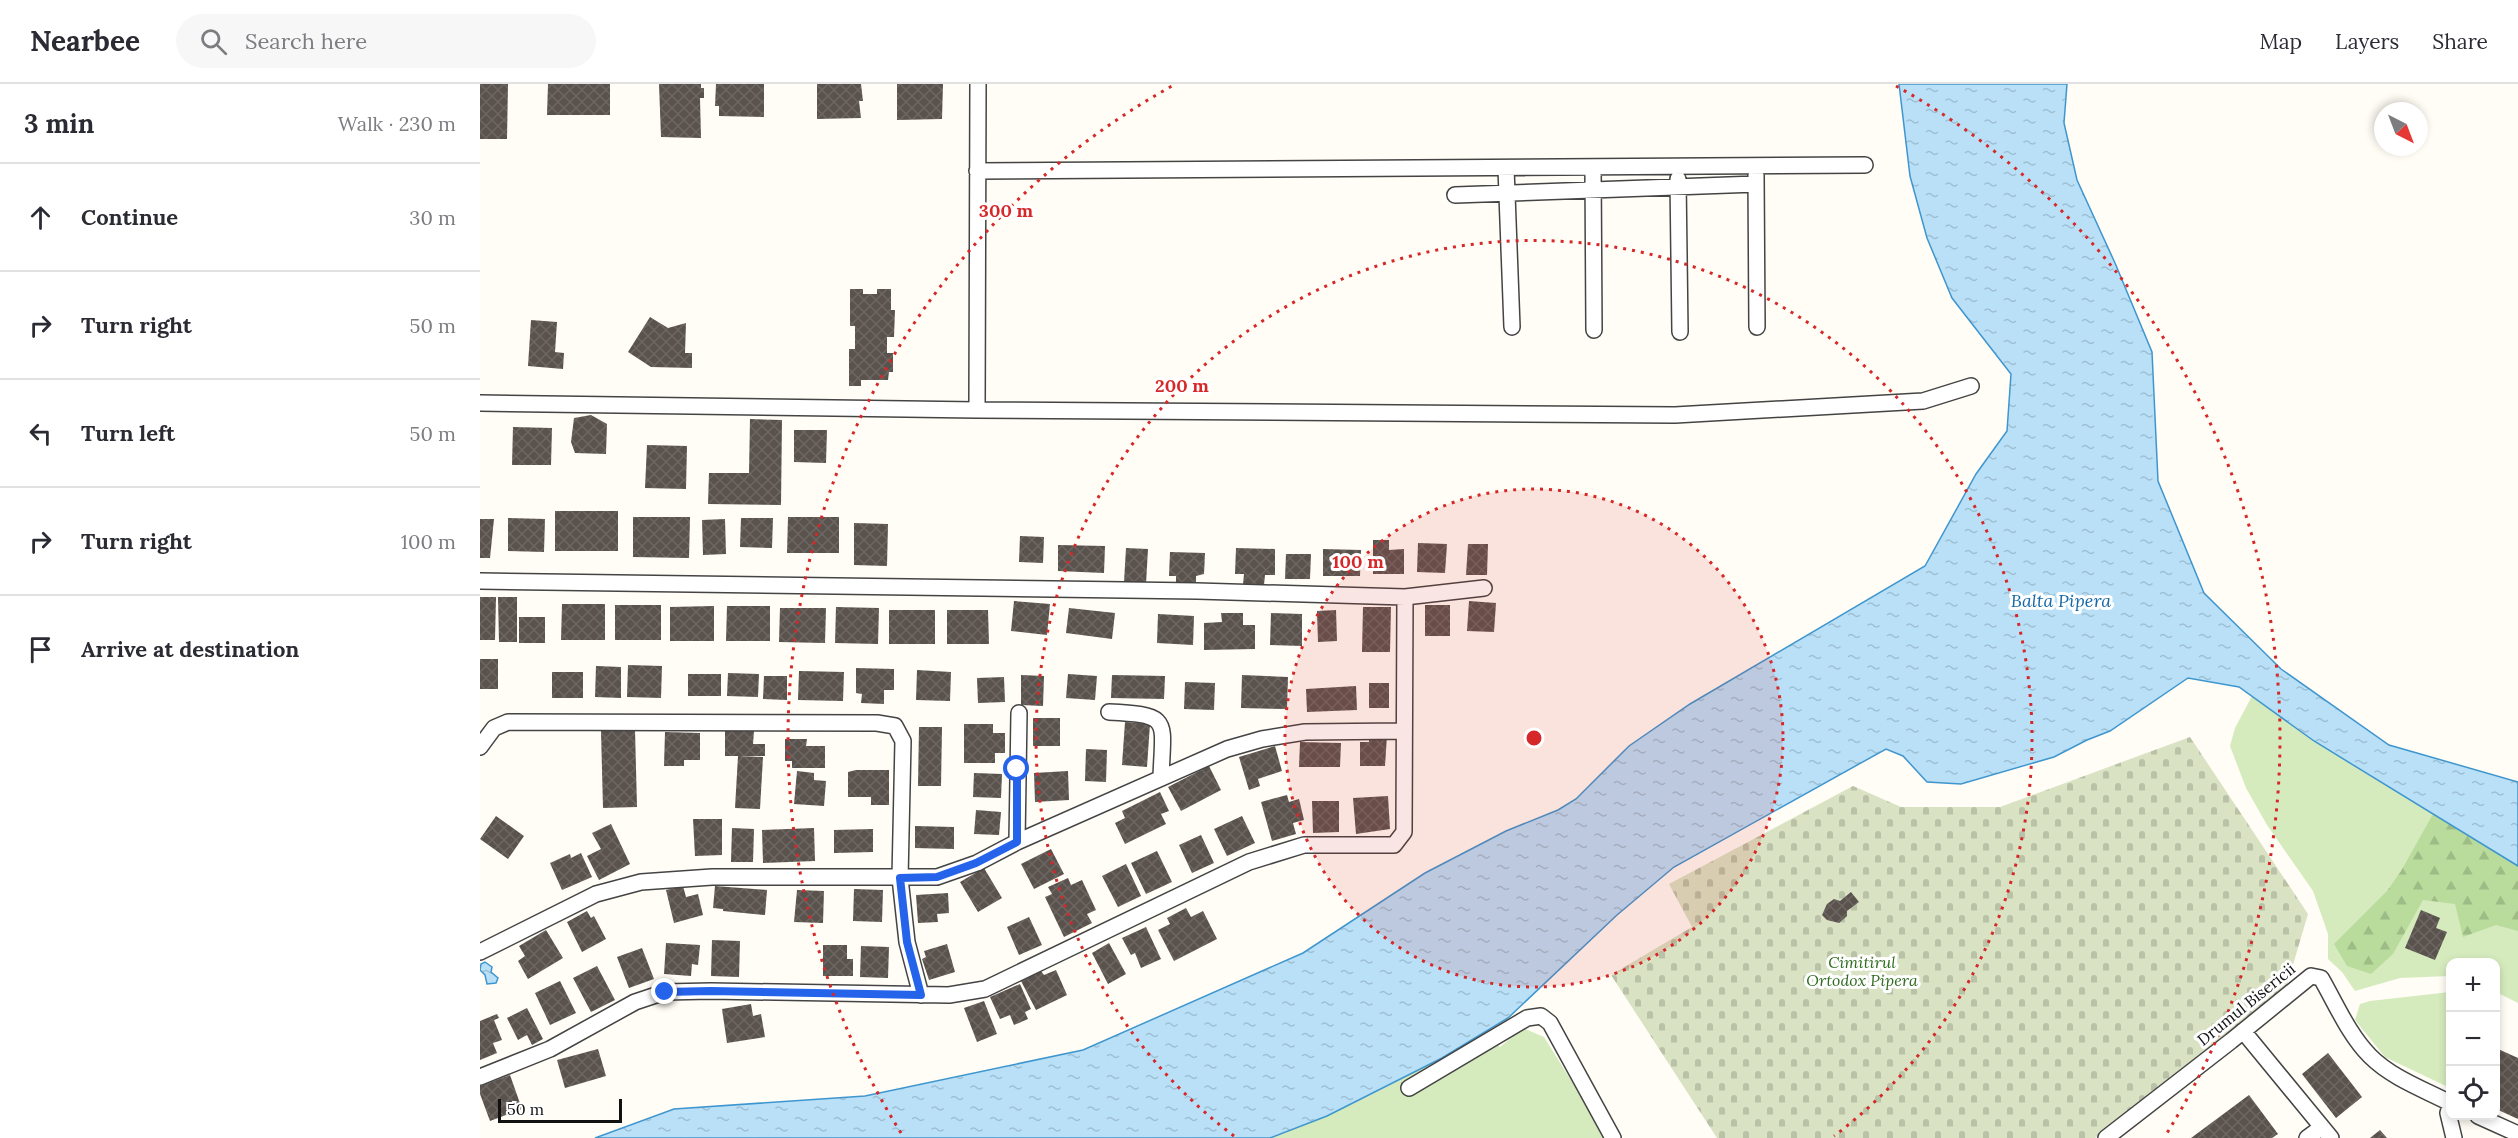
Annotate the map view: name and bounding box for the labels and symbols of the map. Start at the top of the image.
north arrow [2374,102,2428,156]
text: 300 m [979,199,1034,222]
text: 200 m [1155,374,1209,397]
text: 100 m [1332,550,1384,573]
water label: Balta Pipera [2011,589,2111,612]
centre of rings [1524,728,1544,748]
route start [1003,755,1029,781]
park label: Cimitirul Ortodox Pipera [1806,952,1918,990]
street label: Drumul Bisericii [2193,958,2299,1050]
route end [651,978,677,1004]
scale bar [498,1096,622,1124]

